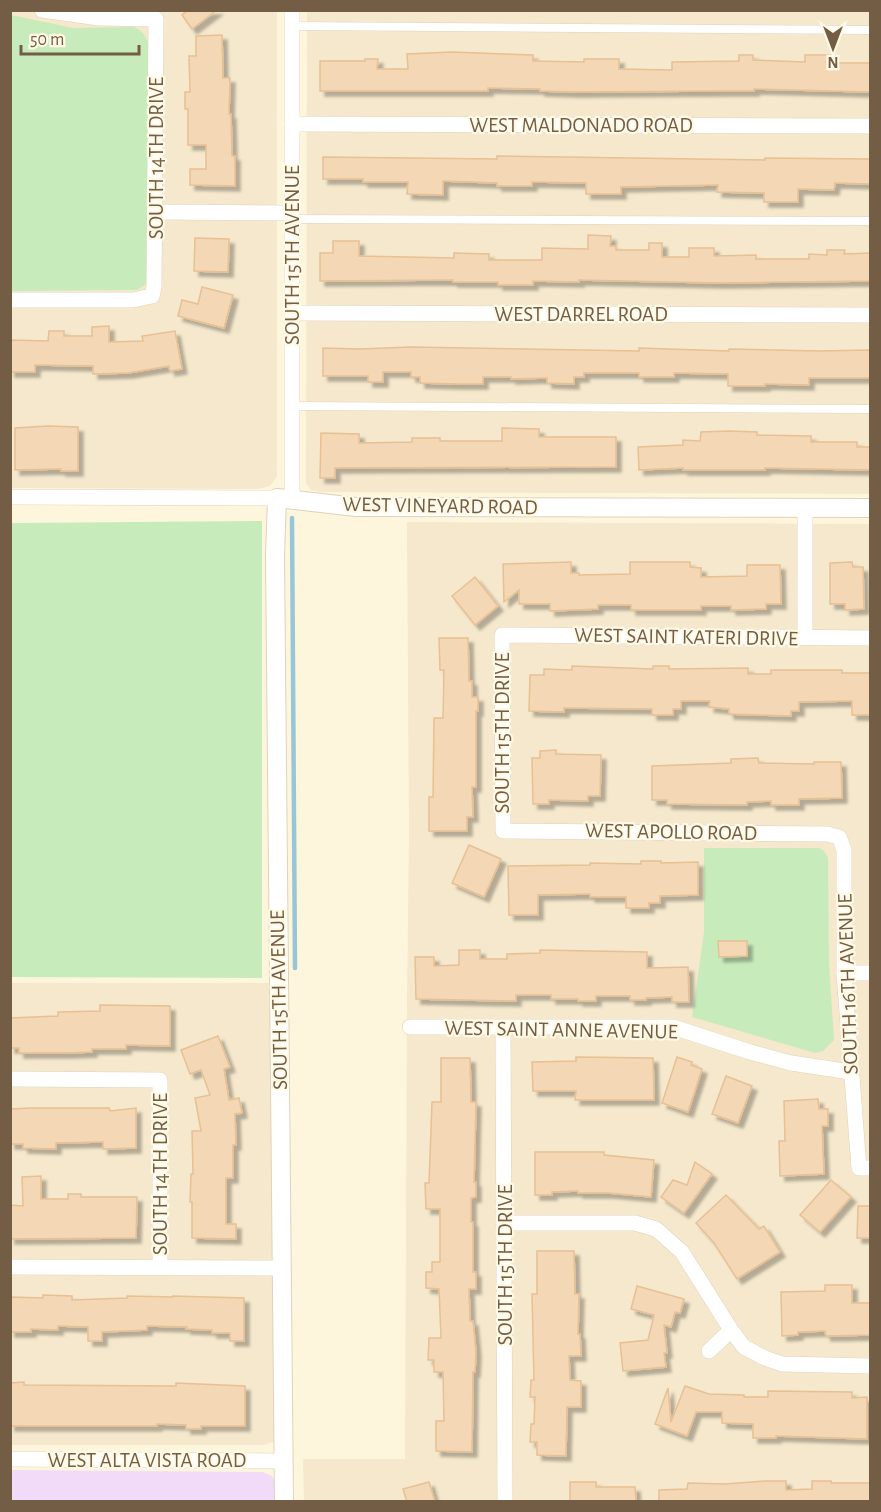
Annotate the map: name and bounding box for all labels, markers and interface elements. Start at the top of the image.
scale bar [21,18,140,56]
north arrow [803,18,863,78]
text: 50 m [30,31,64,49]
text: N [827,54,839,70]
street label: SOUTH 14TH DRIVE [146,77,167,239]
street label: WEST MALDONADO ROAD [469,115,693,136]
street label: SOUTH 15TH AVENUE [282,165,303,345]
street label: WEST DARREL ROAD [494,304,668,325]
street label: WEST VINEYARD ROAD [342,494,538,518]
street label: WEST SAINT KATERI DRIVE [574,625,798,649]
street label: SOUTH 15TH DRIVE [492,652,513,814]
street label: WEST APOLLO ROAD [585,820,757,844]
street label: SOUTH 16TH AVENUE [834,893,862,1075]
street label: SOUTH 15TH AVENUE [267,910,291,1090]
street label: WEST SAINT ANNE AVENUE [444,1017,678,1043]
street label: SOUTH 14TH DRIVE [150,1093,171,1255]
street label: SOUTH 15TH DRIVE [495,1184,516,1346]
street label: WEST ALTA VISTA ROAD [48,1450,246,1471]

